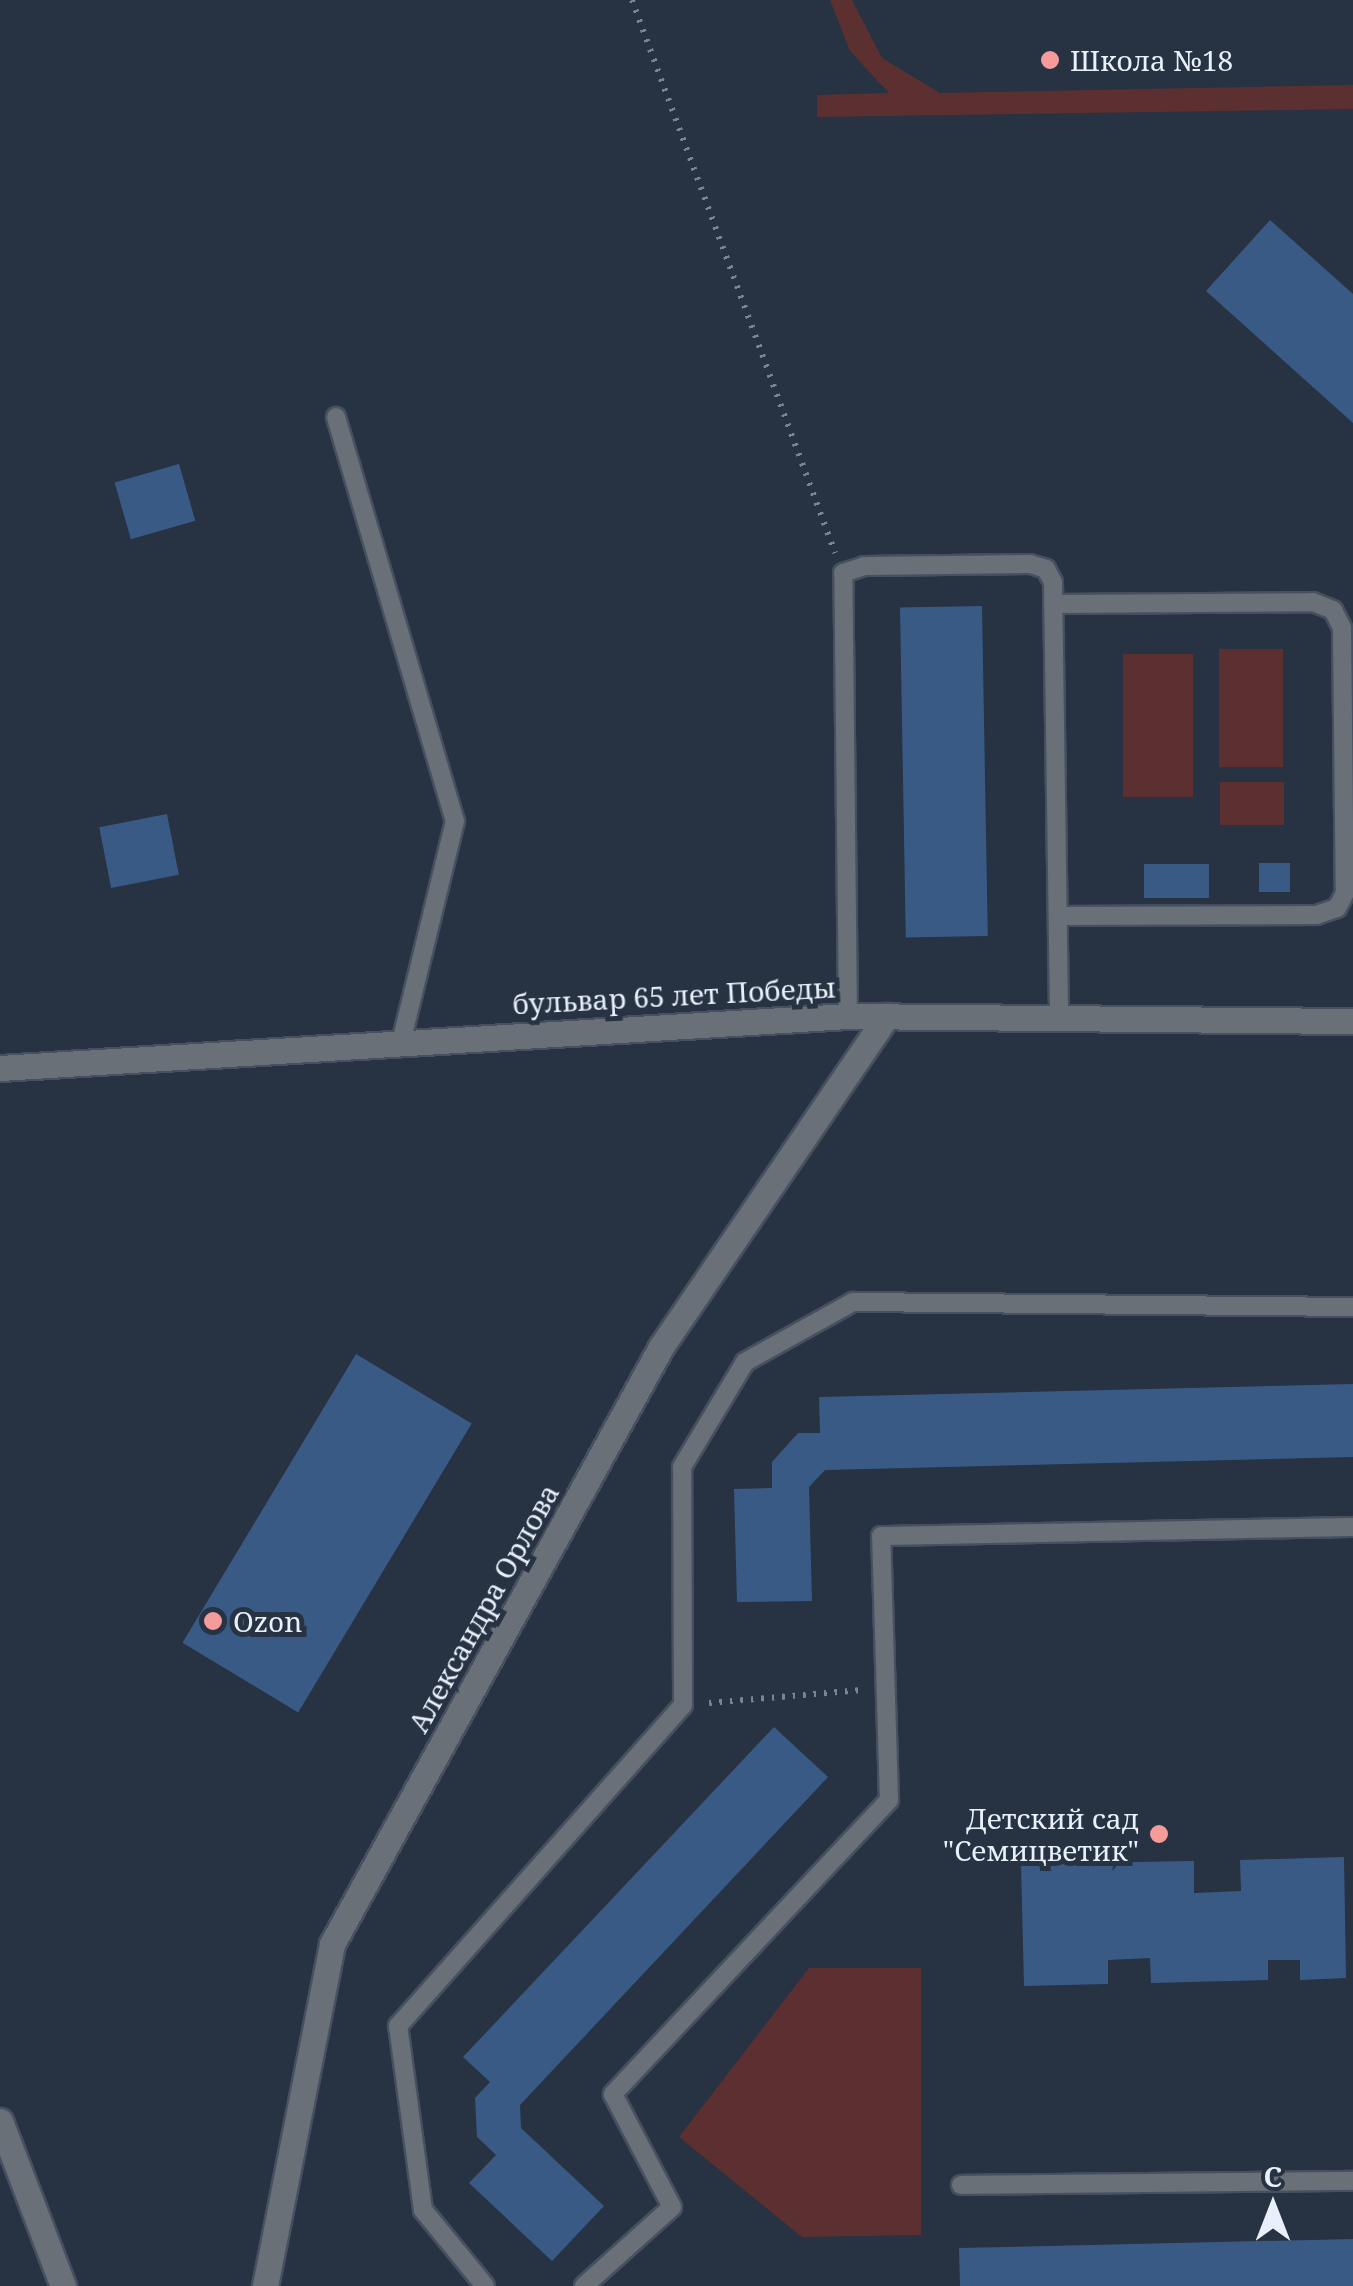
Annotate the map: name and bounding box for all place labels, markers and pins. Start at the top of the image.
place label: Школа №18 [1070,43,1233,77]
marker: Школа №18 [1039,49,1061,71]
place label: Ozon [233,1604,302,1638]
marker: Ozon [202,1610,224,1632]
place label: Детский сад "Семицветик" [943,1801,1139,1867]
marker: Детский сад "Семицветик" [1148,1823,1170,1845]

